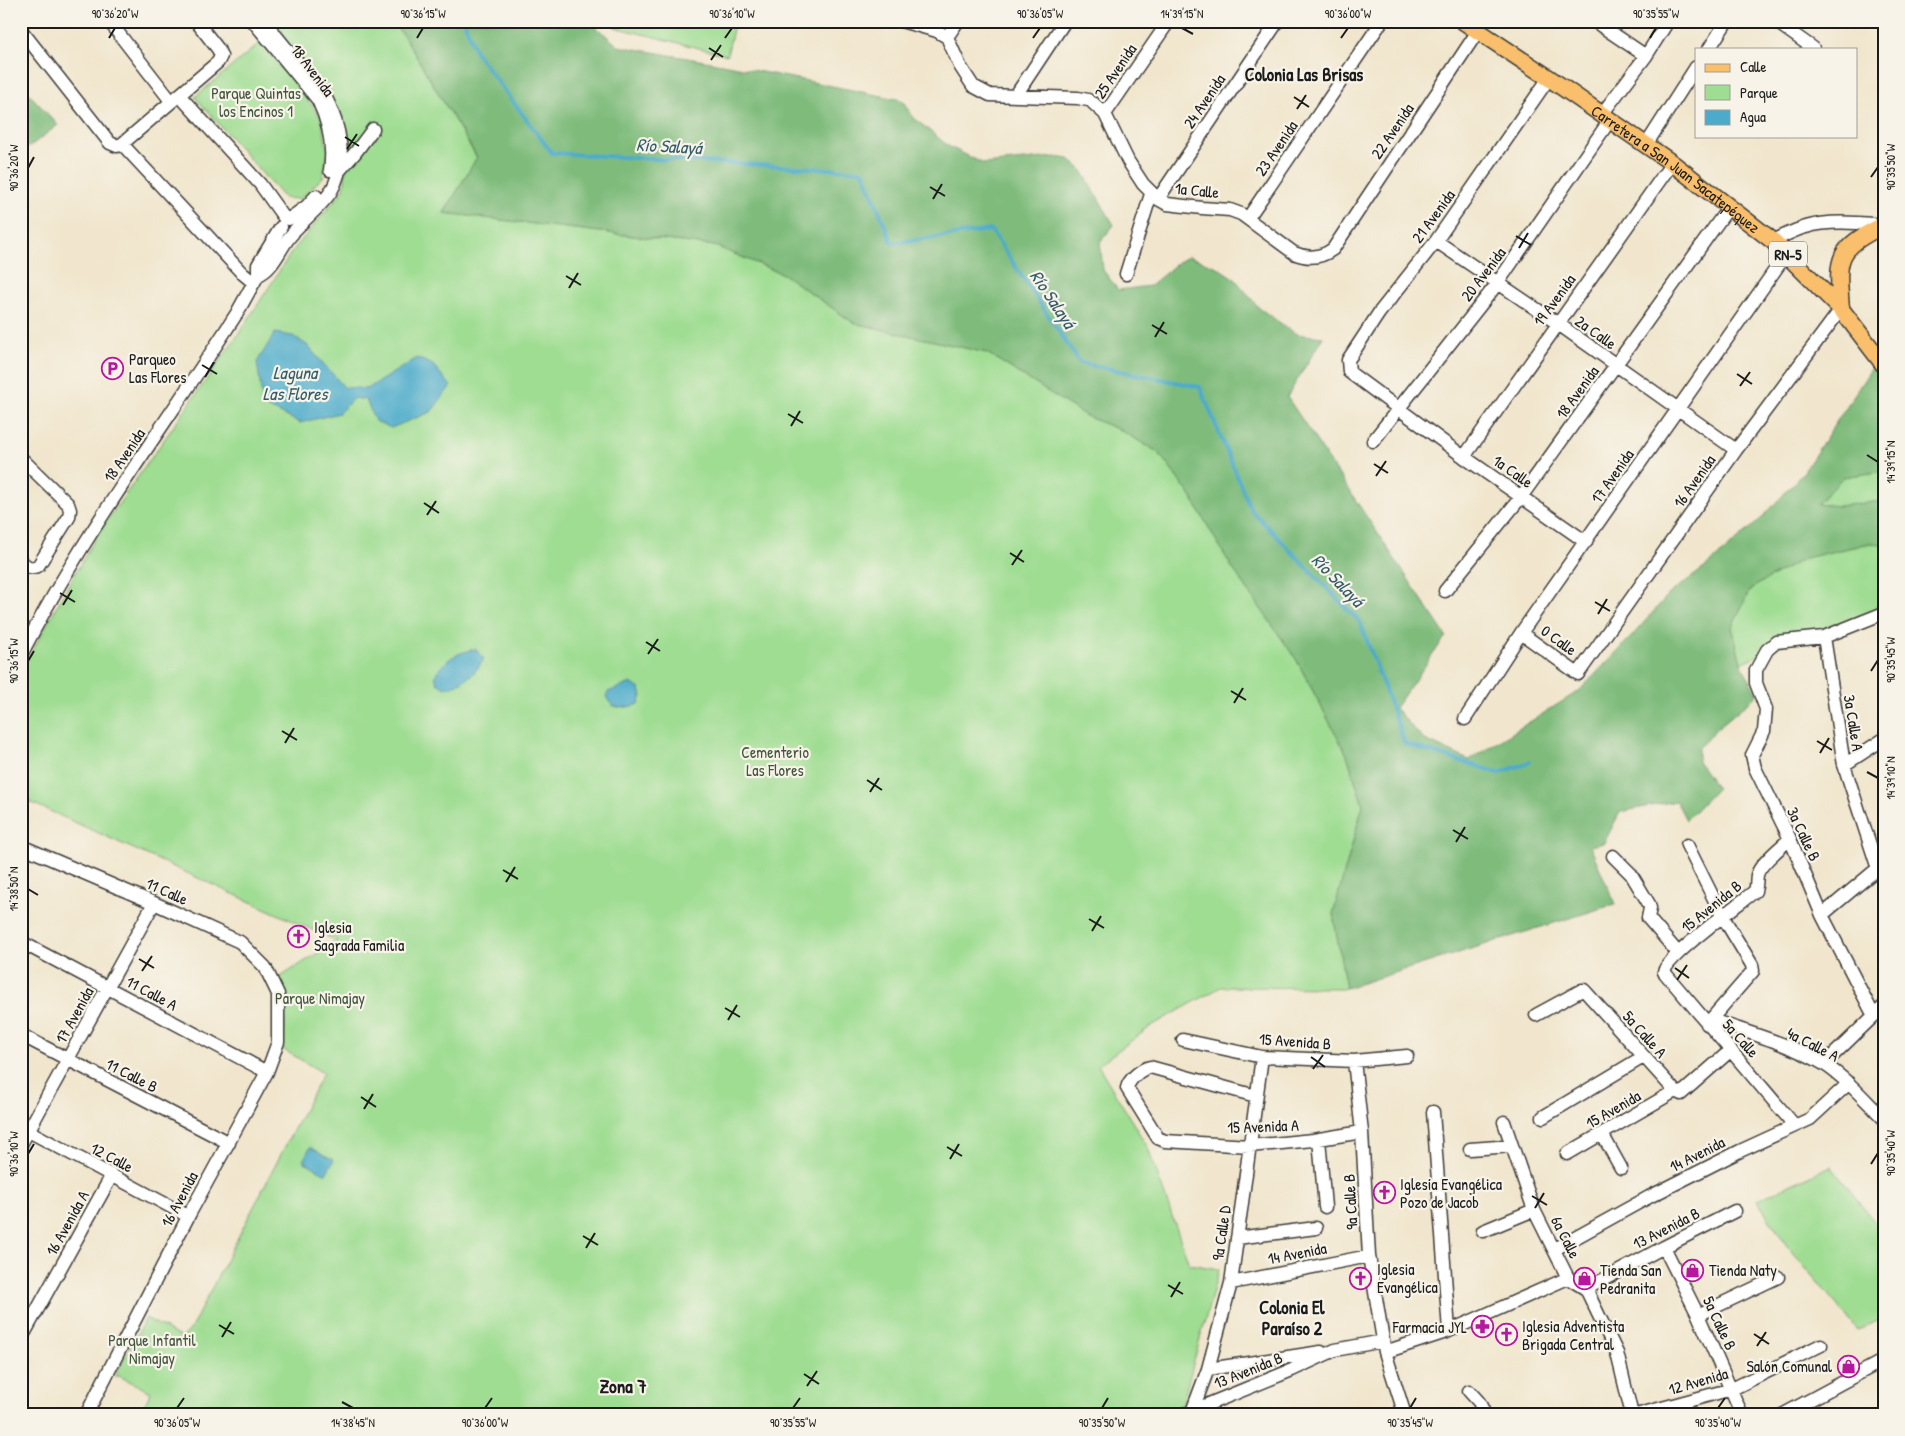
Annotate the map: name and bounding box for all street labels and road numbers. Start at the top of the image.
street label: 18 Avenida [286,39,340,101]
street label: 25 Avenida [1089,39,1141,103]
street label: 24 Avenida [1178,70,1230,132]
street label: 22 Avenida [1365,99,1419,163]
street label: Carretera a San Juan Sacatepéquez [1587,99,1765,238]
street label: 23 Avenida [1249,116,1303,180]
street label: 1a Calle [1174,177,1221,203]
street label: 21 Avenida [1406,185,1460,247]
road number: RN-5 [1769,242,1807,266]
street label: 20 Avenida [1455,243,1511,305]
street label: 19 Avenida [1528,270,1580,330]
street label: 2a Calle [1571,310,1622,354]
street label: 18 Avenida [1550,361,1604,423]
street label: 18 Avenida [98,424,150,486]
street label: 17 Avenida [1585,445,1639,507]
street label: 1a Calle [1489,449,1538,493]
street label: 16 Avenida [1668,450,1720,512]
street label: 0 Calle [1537,620,1582,661]
street label: 3a Calle A [1839,693,1869,753]
street label: 3a Calle B [1782,803,1826,865]
street label: 11 Calle [143,872,192,910]
street label: 15 Avenida B [1676,875,1746,937]
street label: 11 Calle A [123,970,182,1016]
street label: 17 Avenida [50,983,98,1047]
street label: 5a Calle A [1618,1006,1672,1063]
street label: 5a Calle [1718,1014,1765,1063]
street label: 4a Calle A [1783,1022,1843,1067]
street label: 15 Avenida B [1258,1028,1332,1054]
street label: 11 Calle B [102,1053,162,1097]
street label: 15 Avenida [1581,1084,1645,1134]
street label: 15 Avenida A [1227,1114,1299,1138]
street label: 14 Avenida [1666,1131,1728,1177]
street label: 12 Calle [87,1137,138,1178]
street label: 16 Avenida [155,1167,203,1231]
street label: 9a Calle B [1338,1174,1362,1230]
street label: 16 Avenida A [40,1186,94,1259]
street label: 13 Avenida B [1629,1202,1703,1254]
street label: 9a Calle D [1206,1204,1236,1262]
street label: 6a Calle [1546,1212,1586,1262]
street label: 14 Avenida [1266,1237,1328,1269]
street label: 5a Calle B [1698,1293,1742,1353]
street label: 13 Avenida B [1210,1346,1286,1394]
street label: 12 Avenida [1666,1362,1730,1400]

